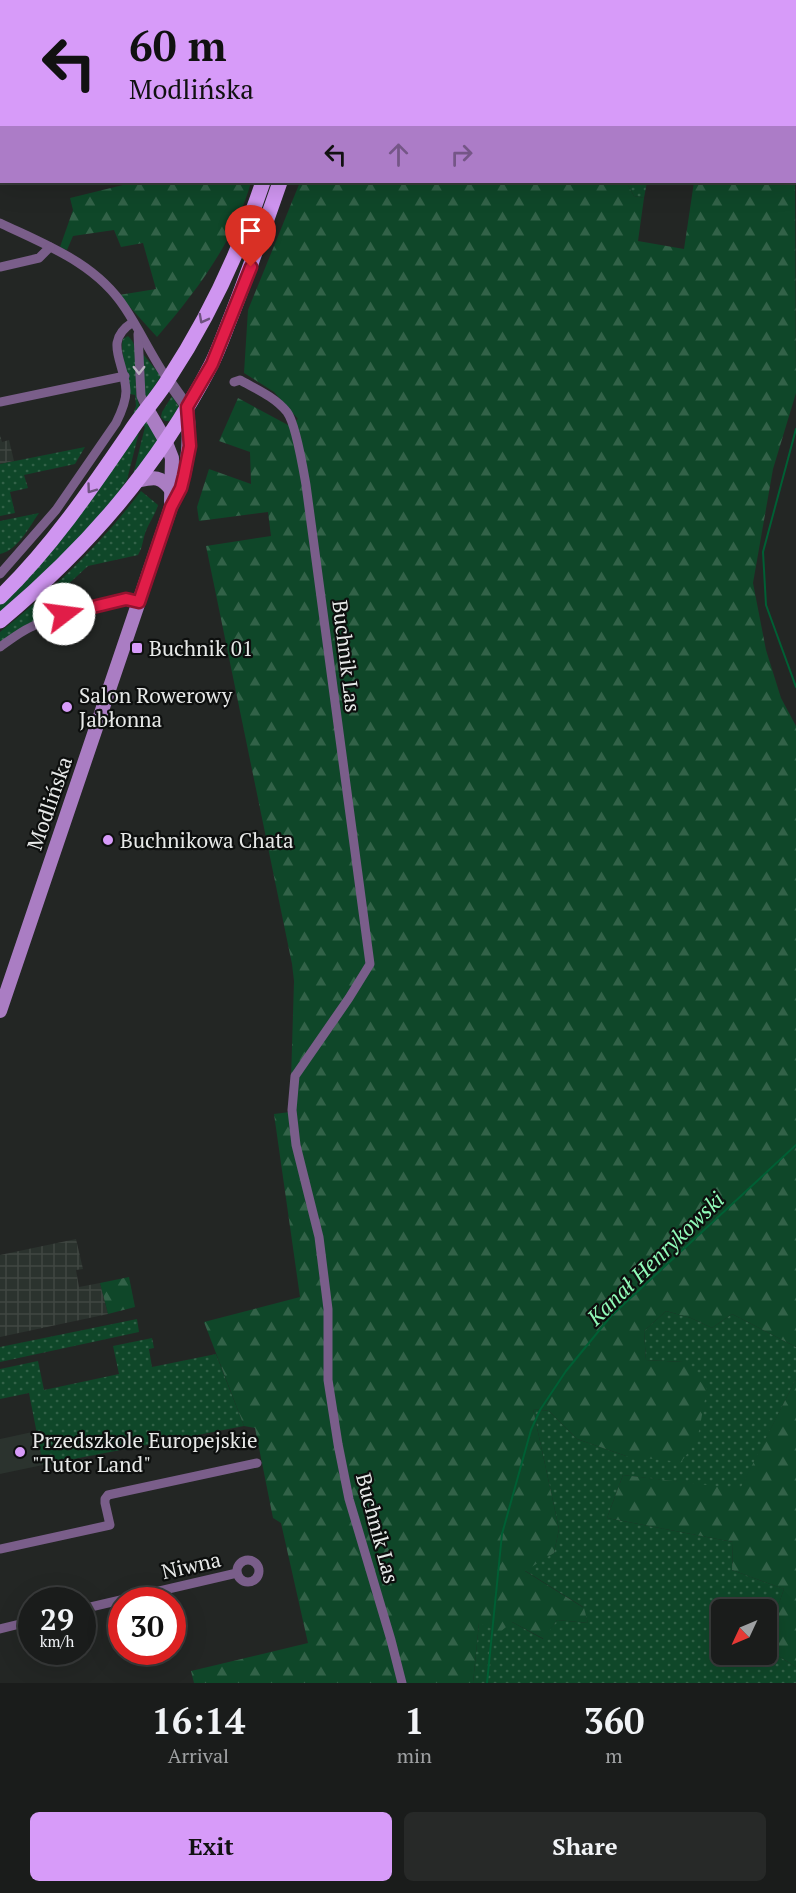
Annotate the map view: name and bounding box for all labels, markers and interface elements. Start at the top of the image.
text: 60 m [129,17,227,73]
icon: left [30,24,108,102]
text: Modlińska [129,71,254,107]
icon: left [319,138,352,171]
icon: ahead [382,138,415,171]
icon: right [445,138,478,171]
pin [225,205,276,267]
icon: arrive [234,214,267,247]
one-way arrow [199,313,210,323]
one-way arrow [133,365,145,374]
one-way arrow [87,482,98,493]
position arrow [32,582,96,646]
street label: Buchnik Las [326,598,368,714]
place label: Buchnik 01 [149,634,253,662]
marker: Buchnik 01 [130,641,144,655]
place label: Salon Rowerowy Jabłonna [79,681,233,733]
marker: Salon Rowerowy Jabłonna [60,700,74,714]
street label: Modlińska [20,752,78,853]
place label: Buchnikowa Chata [120,826,294,854]
marker: Buchnikowa Chata [101,833,115,847]
water label: Kanał Henrykowski [579,1185,730,1332]
place label: Przedszkole Europejskie "Tutor Land" [32,1426,258,1478]
marker: Przedszkole Europejskie "Tutor Land" [13,1445,27,1459]
street label: Buchnik Las [350,1470,406,1586]
street label: Niwna [159,1545,224,1585]
speed limit sign: 30 [108,1587,186,1665]
text: 29 [40,1599,74,1639]
north arrow [711,1599,777,1665]
map controls [711,1599,777,1665]
text: km/h [40,1631,74,1651]
text: 16:14 [152,1697,245,1744]
text: 1 [404,1697,425,1744]
text: 360 [583,1697,644,1744]
text: Arrival [168,1742,229,1769]
text: min [397,1742,432,1769]
text: m [605,1742,623,1769]
button: Exit [30,1812,392,1881]
button: Share [404,1812,766,1881]

